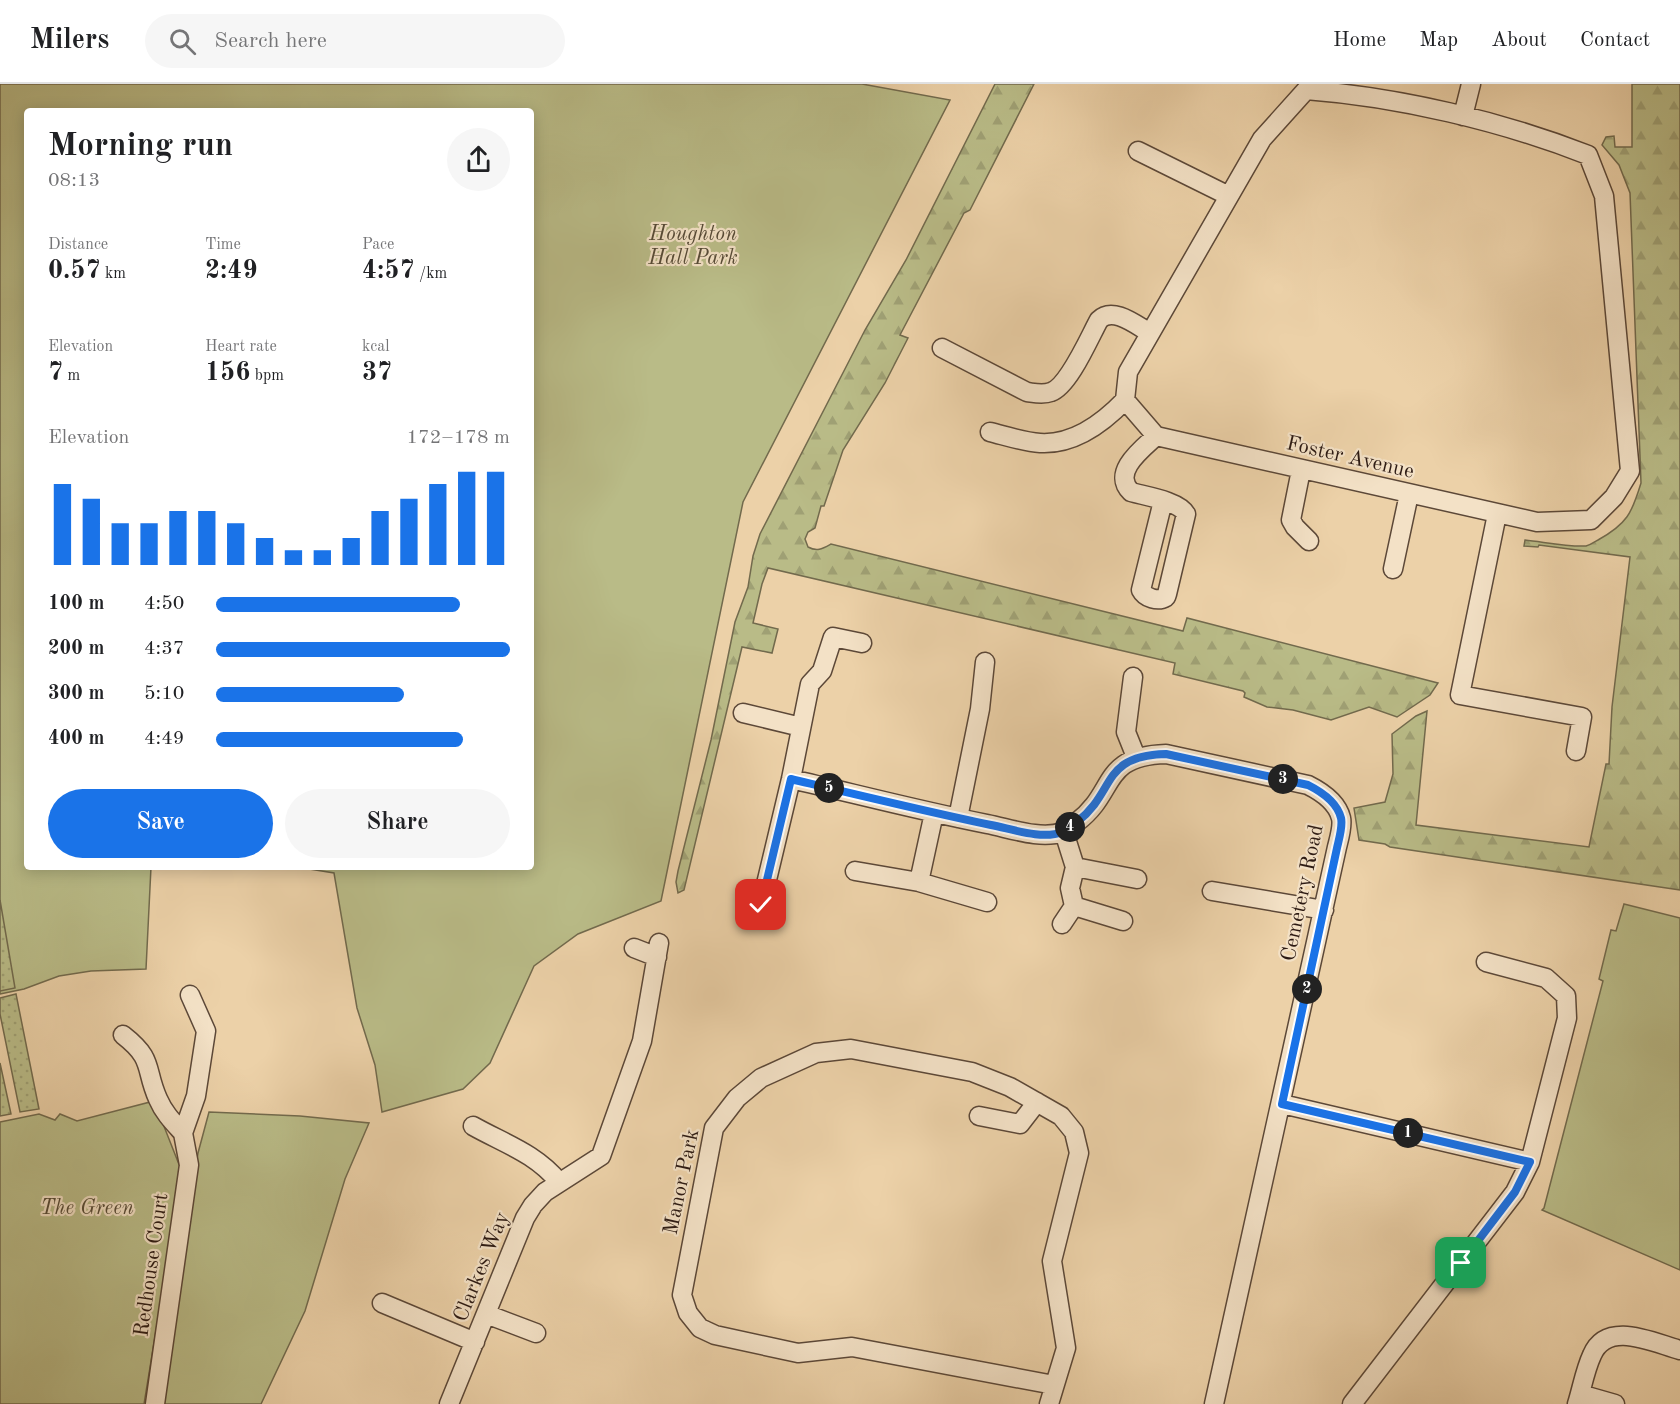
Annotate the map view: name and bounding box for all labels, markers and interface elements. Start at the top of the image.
search box [145,14,565,68]
icon: search [166,25,199,58]
text: Milers [30,27,109,55]
text: Search here [214,30,327,52]
text: Home [1333,30,1386,51]
text: Map [1419,30,1458,51]
text: About [1491,30,1547,51]
text: Contact [1580,30,1650,51]
button: share [447,128,510,191]
text: Morning run [48,130,233,163]
text: 08:13 [48,171,100,191]
park label: Houghton Hall Park [647,224,738,269]
text: Distance [48,237,108,253]
text: Time [205,237,241,253]
text: Pace [362,237,394,253]
text: 0.57 [48,258,101,284]
text: 2:49 [205,258,258,284]
text: 4:57 [362,258,415,284]
text: km [101,266,126,282]
text: /km [415,266,447,282]
text: Elevation [48,339,113,355]
text: Heart rate [205,339,277,355]
text: kcal [362,339,390,355]
text: 7 [48,360,63,386]
text: 156 [205,360,250,386]
text: 37 [362,360,392,386]
text: m [63,368,80,384]
text: bpm [250,368,284,384]
text: Elevation [48,428,129,448]
text: 172–178 m [407,428,510,448]
street label: Foster Avenue [1284,433,1416,483]
text: 100 m [48,594,104,614]
text: 4:50 [144,594,184,614]
text: 200 m [48,639,104,659]
text: 4:37 [144,639,184,659]
text: 300 m [48,684,104,704]
text: 5:10 [144,684,184,704]
text: 400 m [48,729,104,749]
text: 4:49 [144,729,184,749]
pin: 3 [1268,764,1298,794]
text: 3 [1278,771,1288,787]
pin: 5 [814,773,844,803]
text: 5 [824,780,834,796]
button: Save [48,789,273,858]
button: Share [285,789,510,858]
pin: 4 [1055,812,1085,842]
text: 4 [1065,819,1075,835]
street label: Cemetery Road [1278,823,1328,963]
pin [735,879,786,930]
icon: check [744,888,777,921]
pin: 2 [1292,974,1322,1004]
text: 2 [1302,981,1312,997]
pin: 1 [1393,1118,1423,1148]
text: 1 [1403,1125,1413,1141]
street label: Manor Park [661,1127,703,1237]
street label: Redhouse Court [132,1192,172,1338]
park label: The Green [40,1198,134,1219]
street label: Clarkes Way [450,1209,514,1325]
pin [1435,1237,1486,1288]
icon: arrive [1444,1246,1477,1279]

